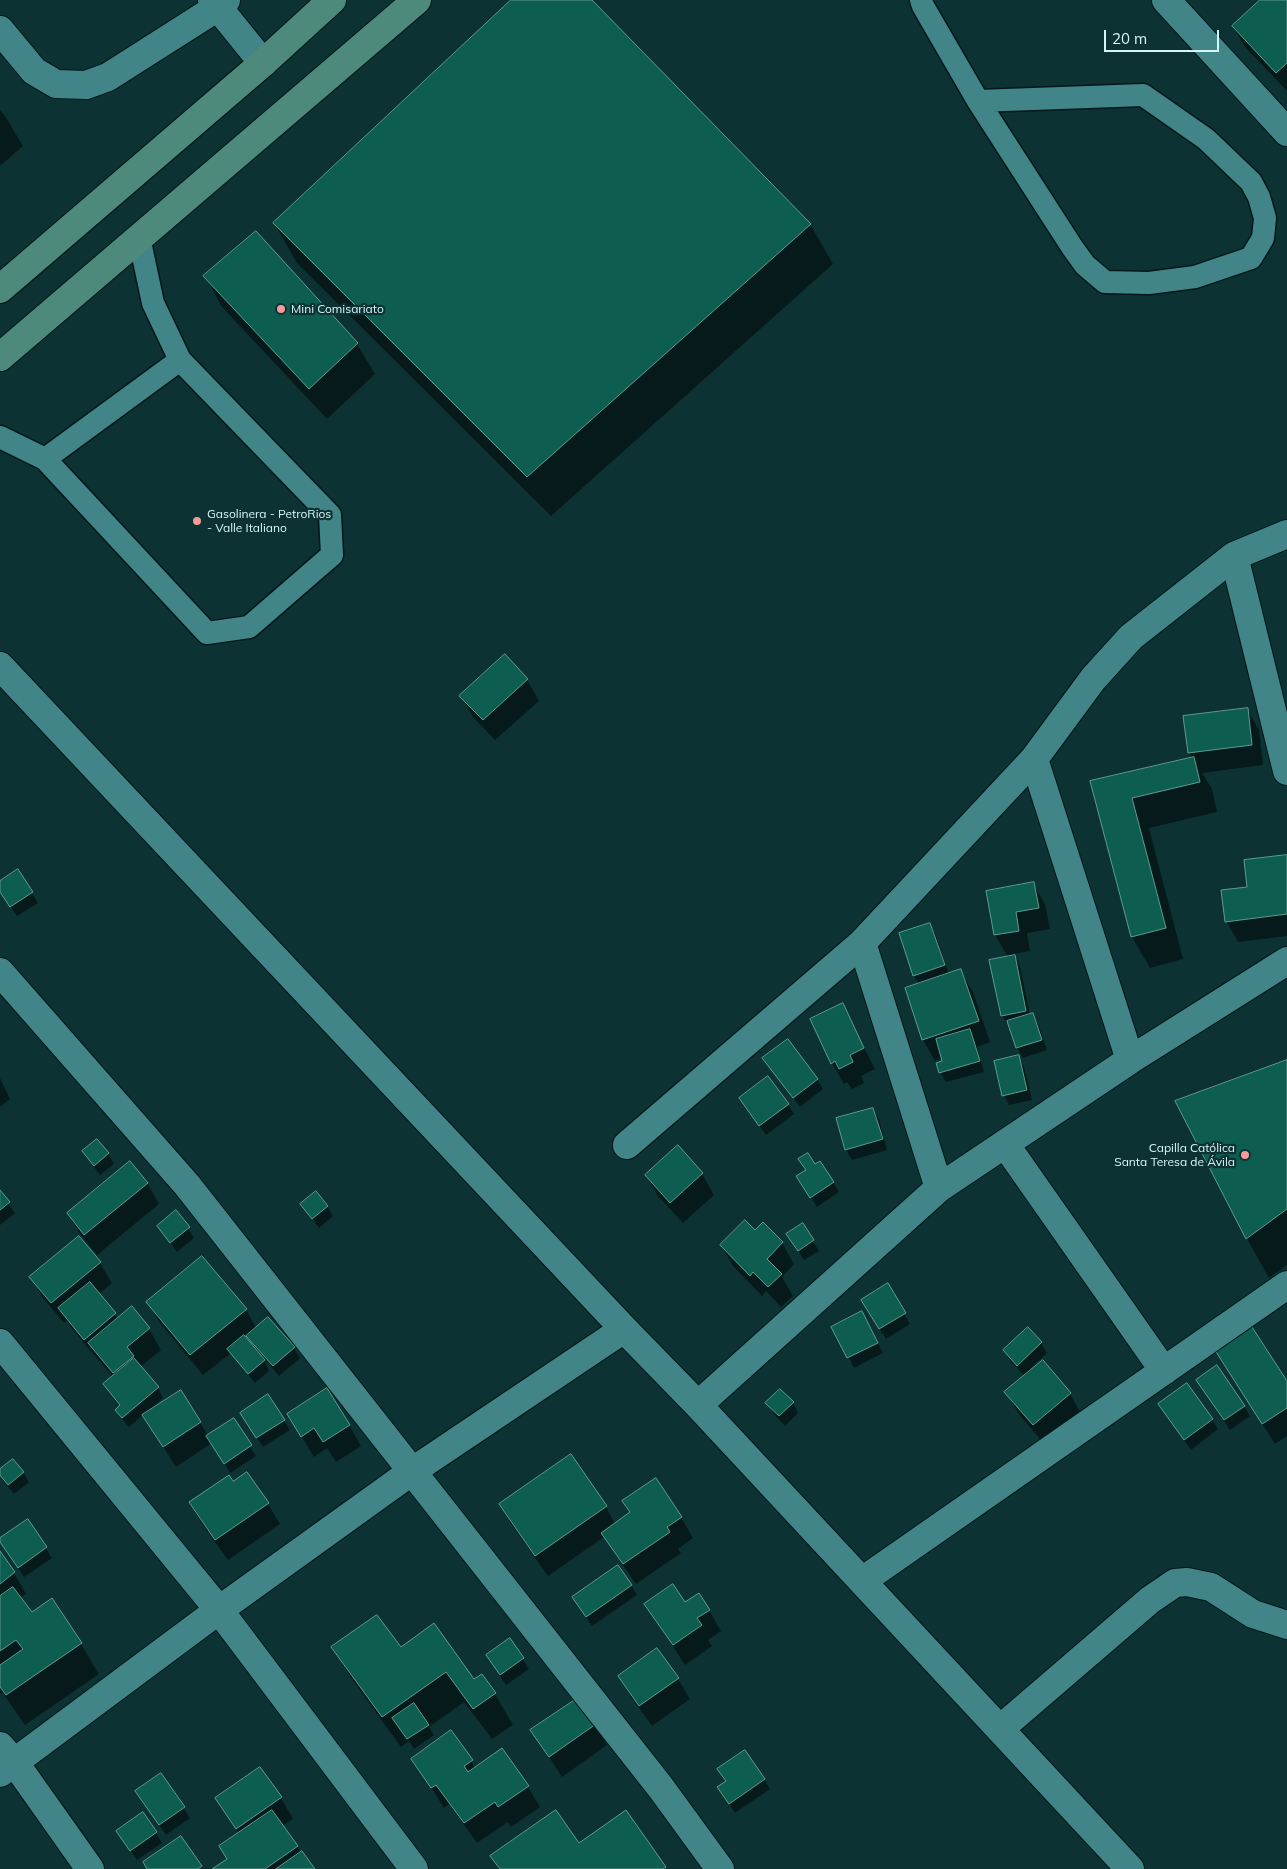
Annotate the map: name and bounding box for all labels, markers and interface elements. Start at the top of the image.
scale bar [1107,20,1222,52]
text: 20 m [1112,29,1147,48]
place label: Mini Comisariato [291,302,384,316]
marker: Mini Comisariato [275,303,287,315]
place label: Gasolinera - PetroRios - Valle Italiano [207,507,331,535]
marker: Gasolinera - PetroRios - Valle Italiano [191,515,203,527]
place label: Capilla Católica Santa Teresa de Ávila [1114,1141,1235,1169]
marker: Capilla Católica Santa Teresa de Ávila [1239,1149,1251,1161]

